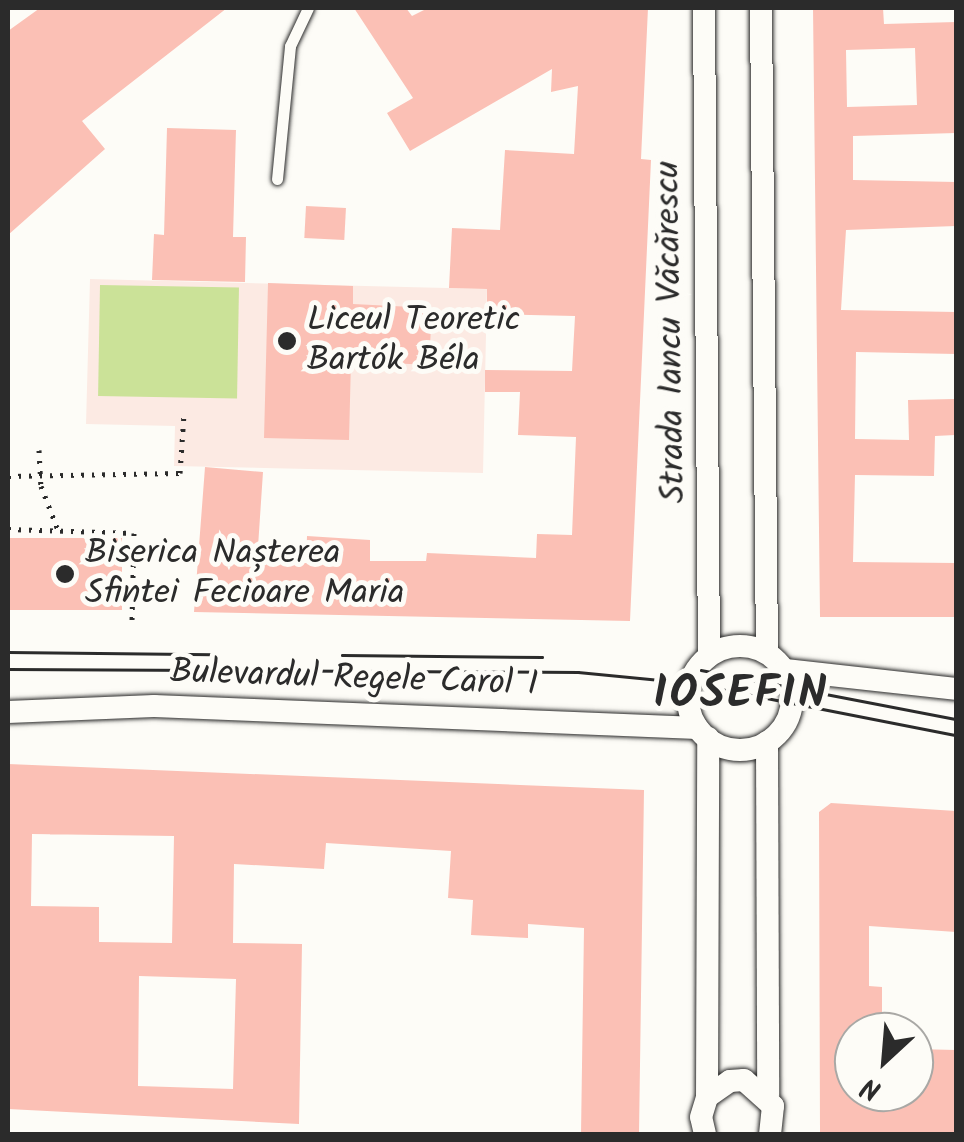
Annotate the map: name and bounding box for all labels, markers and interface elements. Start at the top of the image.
street label: Strada Iancu Văcărescu [648,161,696,503]
place label: Liceul Teoretic Bartók Béla [307,300,520,382]
marker: Liceul Teoretic Bartók Béla [276,330,298,352]
place label: Biserica Nașterea Sfintei Fecioare Maria [85,533,404,615]
marker: Biserica Nașterea Sfintei Fecioare Maria [54,563,76,585]
street label: Bulevardul Regele Carol I [169,652,539,706]
district label: IOSEFIN [653,669,829,723]
north arrow [834,1012,934,1112]
text: N [854,1064,889,1112]

